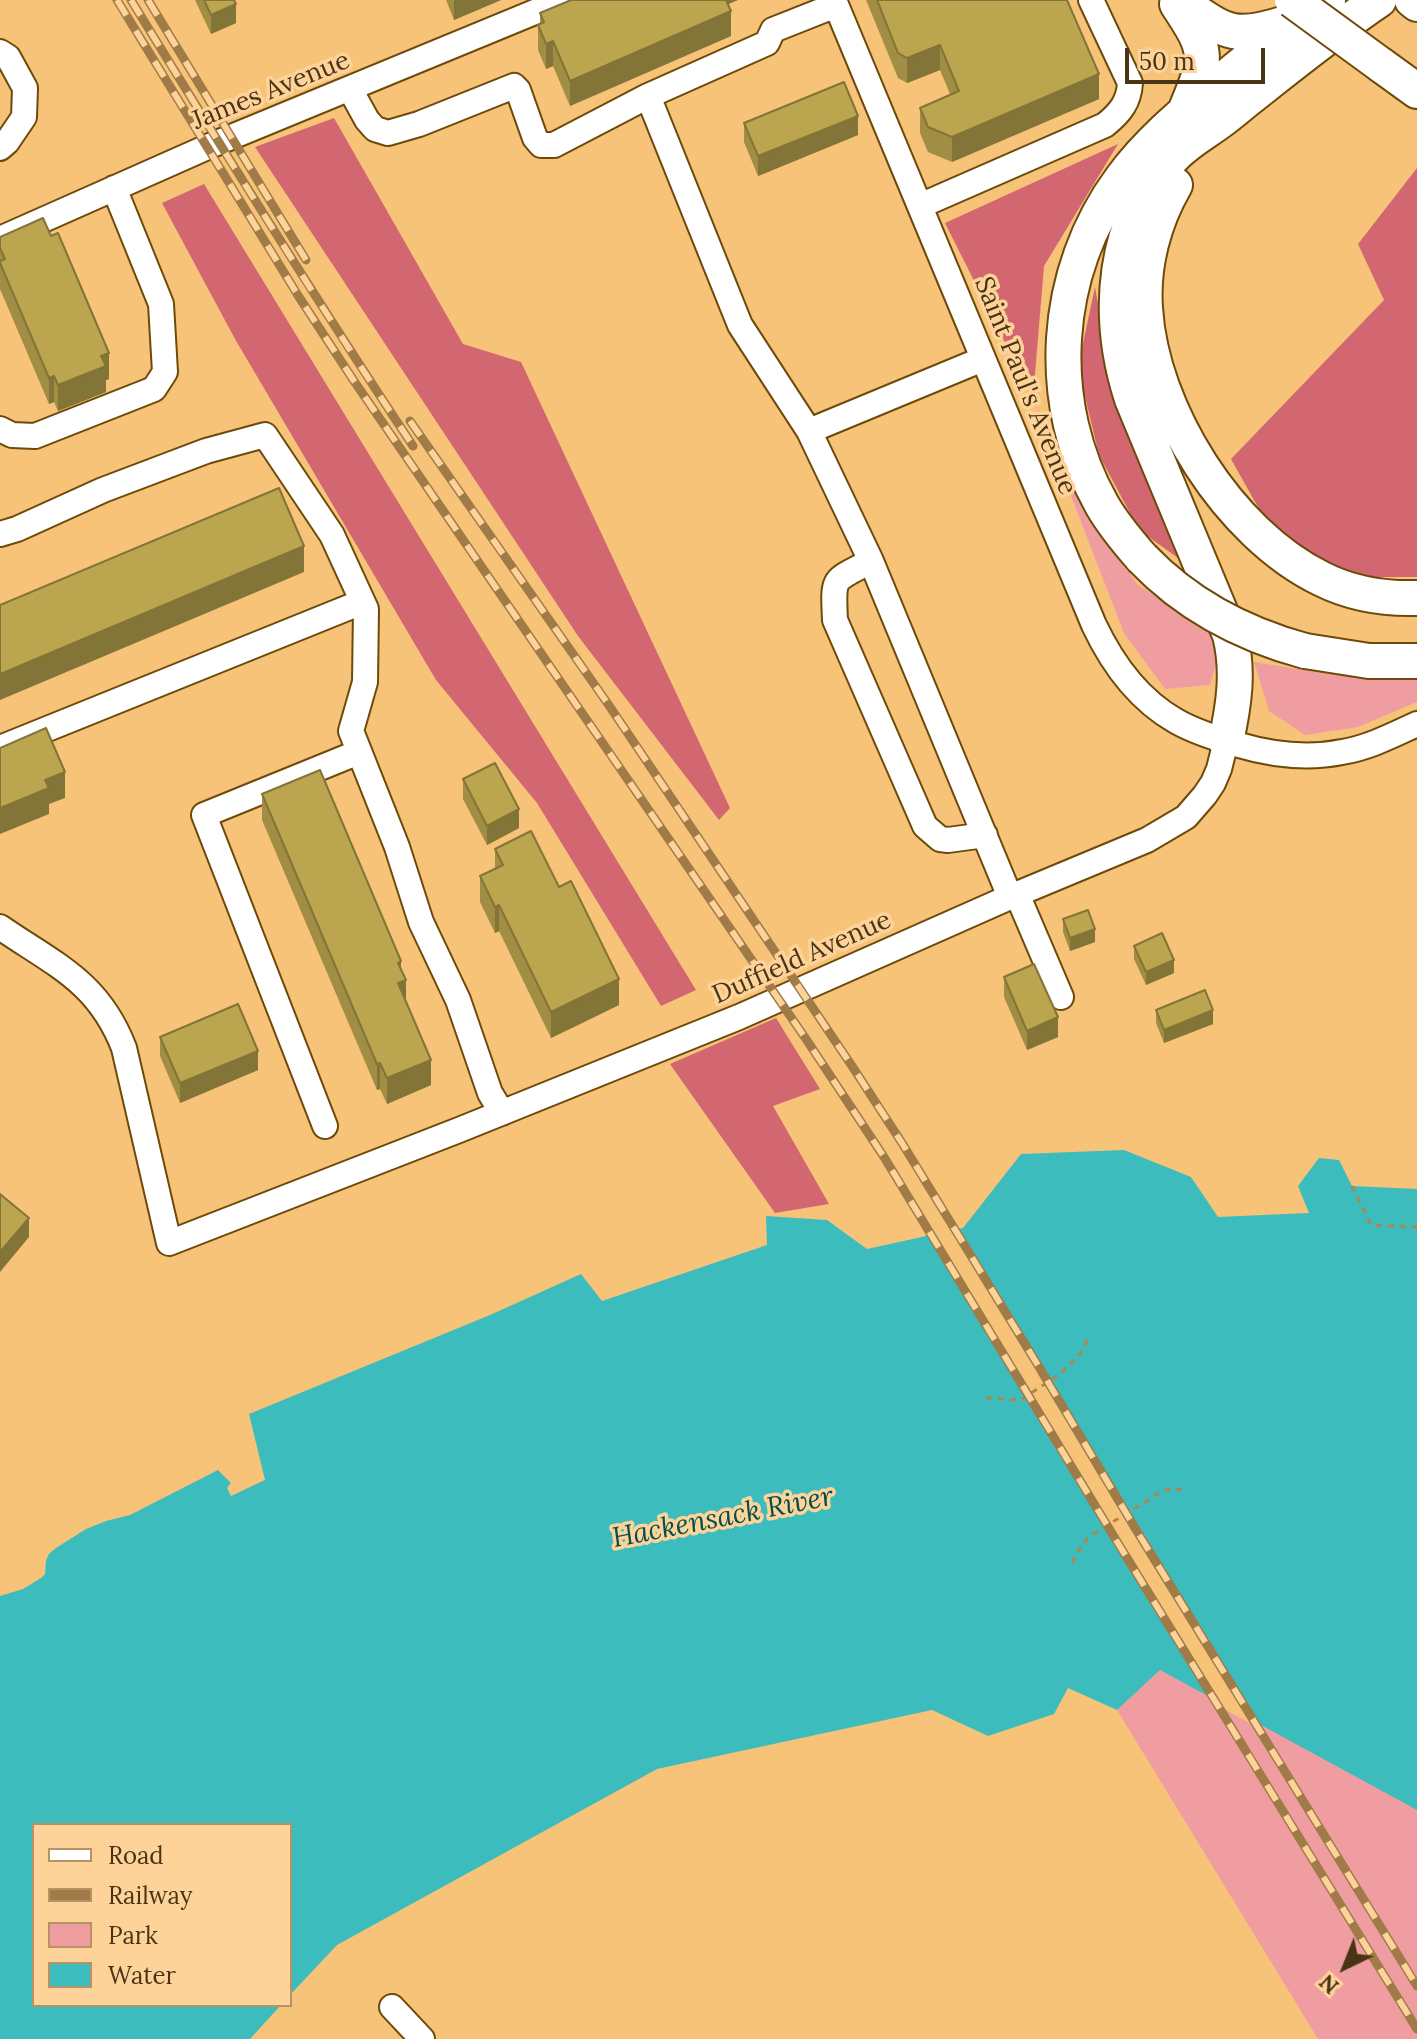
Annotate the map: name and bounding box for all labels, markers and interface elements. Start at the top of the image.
scale bar [1129,32,1269,82]
street label: James Avenue [188,45,354,137]
text: 50 m [1139,46,1195,77]
street label: Saint Paul's Avenue [967,273,1083,499]
street label: Duffield Avenue [708,905,896,1011]
water label: Hackensack River [609,1480,837,1556]
legend [32,1823,292,2007]
text: Road [108,1840,164,1871]
text: Railway [108,1880,192,1911]
text: Park [108,1920,158,1951]
north arrow [1305,1927,1385,2007]
text: Water [108,1960,176,1991]
text: N [1313,1969,1344,2001]

